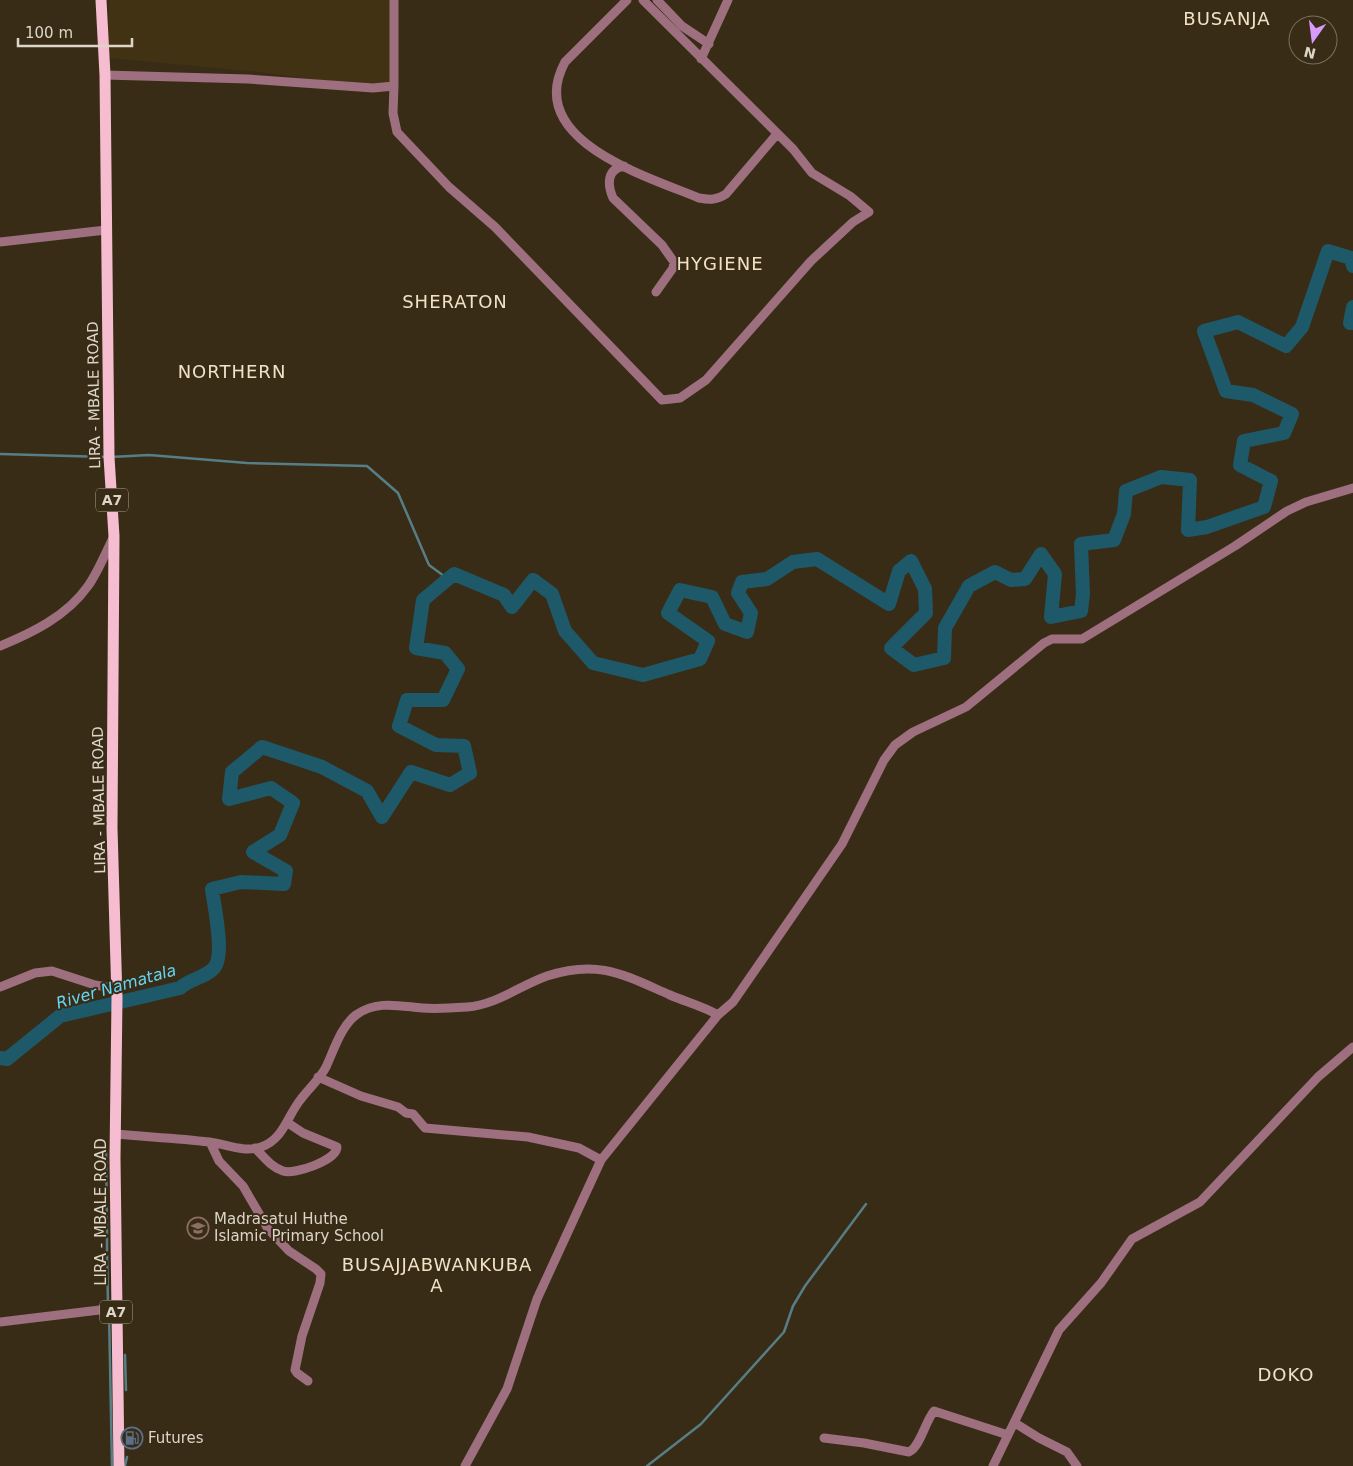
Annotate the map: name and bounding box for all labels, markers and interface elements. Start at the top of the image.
district label: BUSANJA [1183,8,1271,29]
scale bar [18,15,131,47]
north arrow [1288,15,1338,65]
text: 100 m [25,24,73,42]
text: N [1302,43,1317,62]
district label: HYGIENE [677,253,764,274]
district label: SHERATON [402,291,508,312]
street label: LIRA - MBALE ROAD [84,321,104,469]
district label: NORTHERN [178,361,286,382]
road number: A7 [96,488,128,512]
street label: LIRA - MBALE ROAD [89,726,109,874]
water label: River Namatala [54,960,178,1013]
street label: LIRA - MBALE ROAD [92,1138,110,1286]
place label: Madrasatul Huthe Islamic Primary School [214,1210,384,1245]
school or university icon: Madrasatul Huthe Islamic Primary School [186,1216,210,1240]
district label: BUSAJJABWANKUBA A [342,1254,532,1296]
road number: A7 [100,1300,132,1324]
district label: DOKO [1257,1364,1315,1385]
fuel station icon: Futures [120,1426,144,1450]
place label: Futures [148,1429,204,1447]

